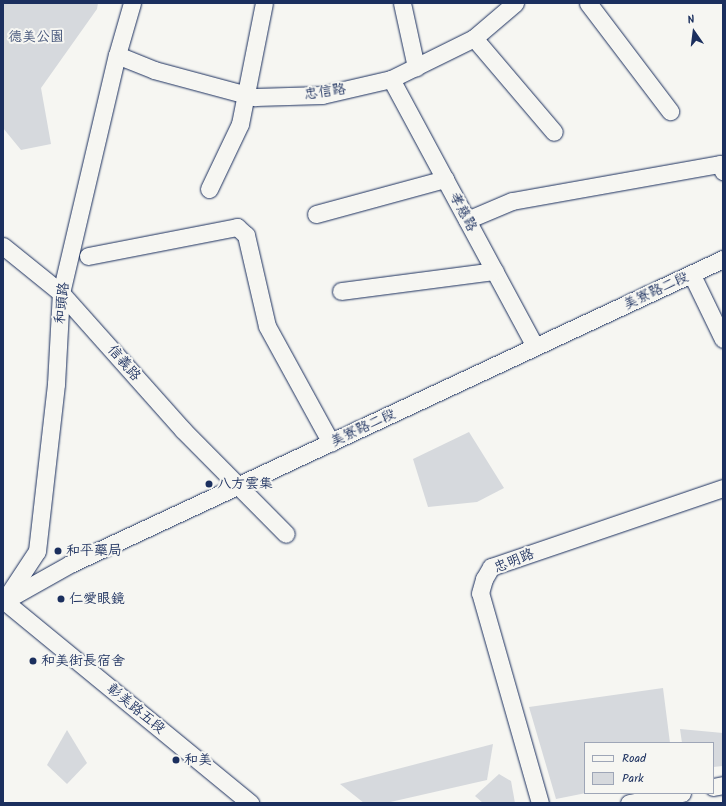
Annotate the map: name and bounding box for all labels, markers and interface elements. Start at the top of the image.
text: N [686,11,697,30]
north arrow [674,12,714,52]
park label: 德美公園 [8,29,64,45]
street label: 忠信路 [303,81,347,103]
street label: 孝慈路 [446,190,480,234]
street label: 美寮路二段 [621,269,691,313]
street label: 和頭路 [51,281,73,325]
street label: 信義路 [104,342,144,384]
street label: 美寮路二段 [328,406,398,450]
place label: 八方雲集 [217,476,273,492]
marker: 八方雲集 [204,479,214,489]
place label: 和平藥局 [66,543,122,559]
street label: 忠明路 [491,545,537,577]
marker: 和平藥局 [53,546,63,556]
place label: 仁愛眼鏡 [69,591,125,607]
marker: 仁愛眼鏡 [56,594,66,604]
place label: 和美街長宿舍 [41,653,125,669]
marker: 和美街長宿舍 [28,656,38,666]
street label: 彰美路五段 [104,680,168,738]
legend [584,742,714,794]
text: Road [622,749,646,768]
place label: 和美 [184,752,212,768]
marker: 和美 [171,755,181,765]
text: Park [622,769,644,788]

